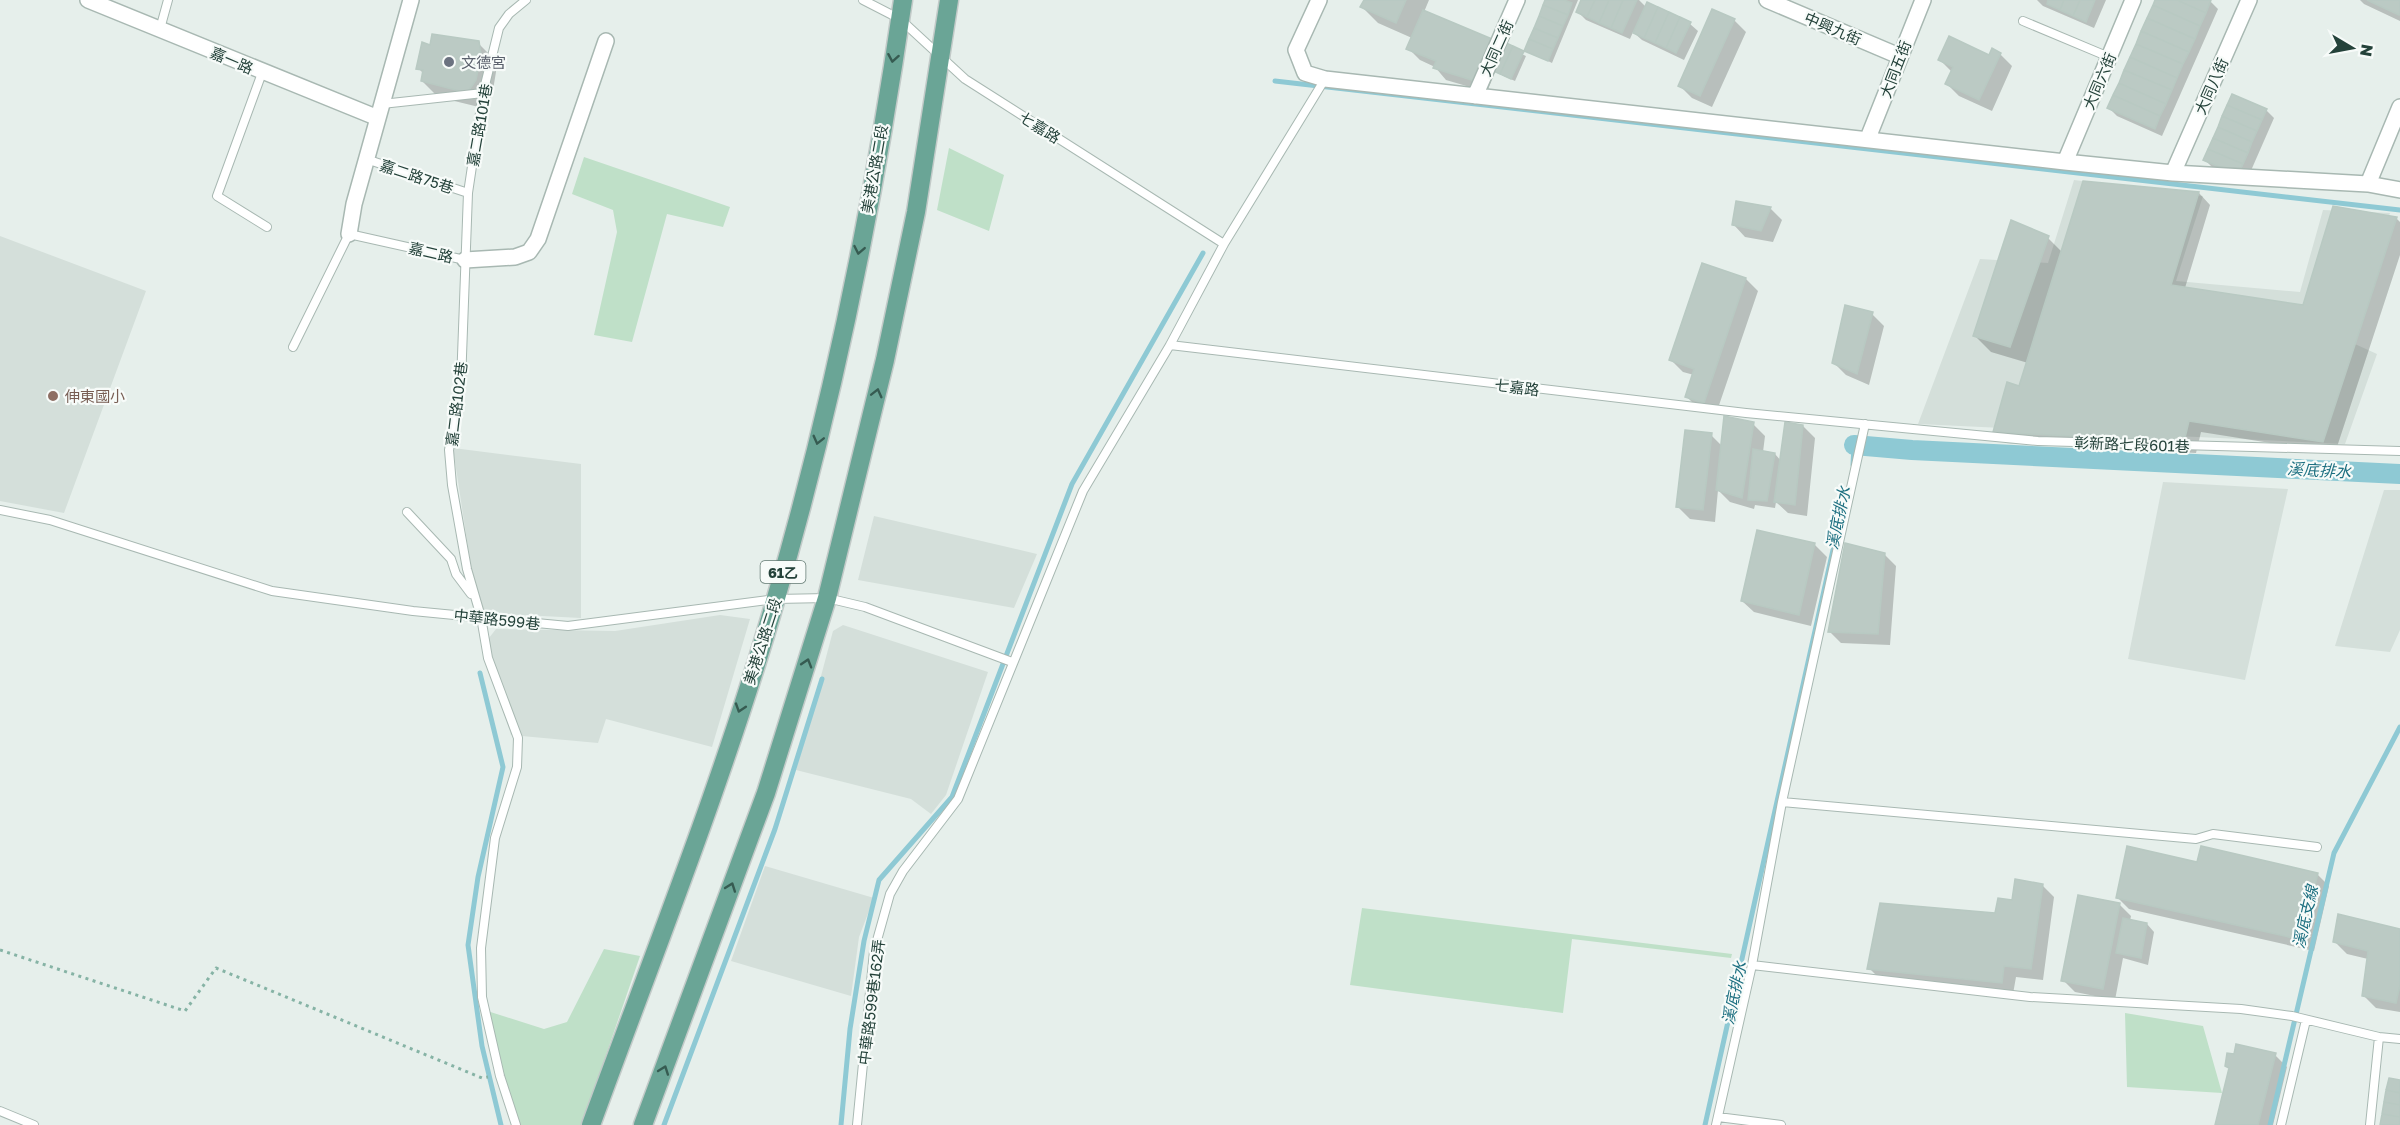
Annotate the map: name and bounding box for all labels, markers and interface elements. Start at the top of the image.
street label: 中興九街 [1802,8,1864,48]
street label: 大同二街 [1476,17,1516,79]
north arrow [2322,18,2382,78]
street label: 大同五街 [1876,38,1914,100]
street label: 嘉一路 [208,43,256,77]
text: N [2356,43,2378,58]
street label: 大同六街 [2079,50,2119,112]
one-way arrow [887,52,900,62]
place label: 文德宮 [461,53,506,71]
marker: 文德宮 [442,55,456,69]
street label: 大同八街 [2191,55,2231,117]
street label: 嘉二路101巷 [463,82,495,168]
street label: 七嘉路 [1016,107,1064,147]
street label: 美港公路二段 [857,123,891,215]
street label: 嘉二路75巷 [378,156,456,196]
street label: 嘉二路 [407,238,455,266]
one-way arrow [853,244,866,254]
street label: 嘉二路102巷 [442,361,470,447]
street label: 七嘉路 [1494,375,1540,399]
place label: 伸東國小 [65,387,125,405]
one-way arrow [870,388,883,398]
marker: 伸東國小 [46,389,60,403]
street label: 彰新路七段601巷 [2074,433,2190,455]
one-way arrow [812,435,825,445]
water label: 溪底排水 [2287,458,2352,482]
water label: 溪底排水 [1822,484,1855,551]
road number: 61乙 [760,561,806,583]
street label: 美港公路二段 [740,595,784,687]
street label: 中華路599巷 [453,606,541,632]
one-way arrow [800,658,812,669]
one-way arrow [735,702,748,713]
one-way arrow [724,882,737,893]
water label: 溪底支線 [2288,882,2322,950]
street label: 中華路599巷162弄 [854,938,888,1066]
water label: 溪底排水 [1718,959,1751,1026]
one-way arrow [656,1065,669,1076]

